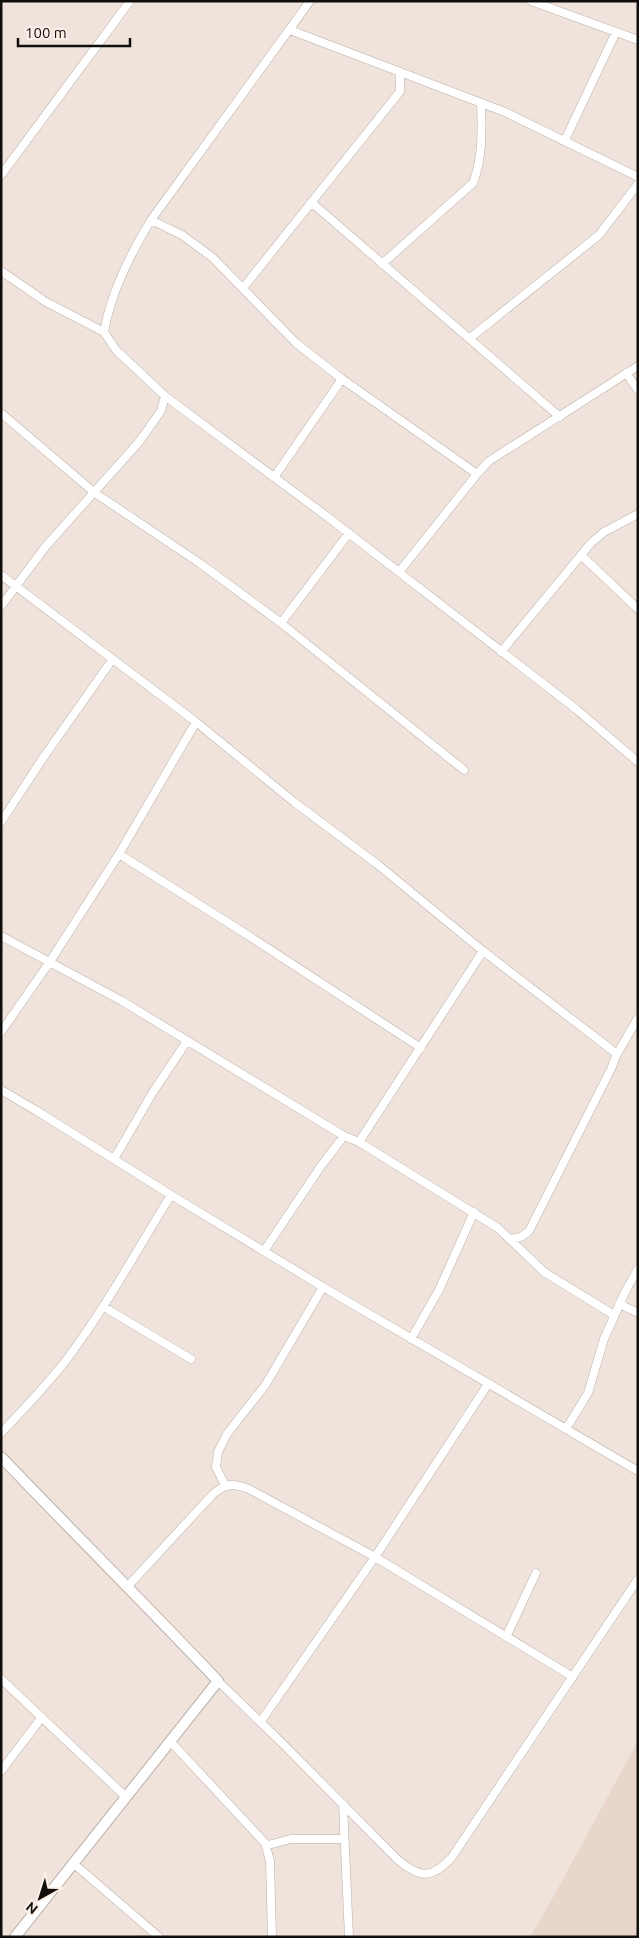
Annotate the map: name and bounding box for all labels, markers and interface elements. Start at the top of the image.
scale bar [18,15,130,47]
text: 100 m [25,24,67,41]
north arrow [15,1873,65,1923]
text: N [23,1899,41,1918]

